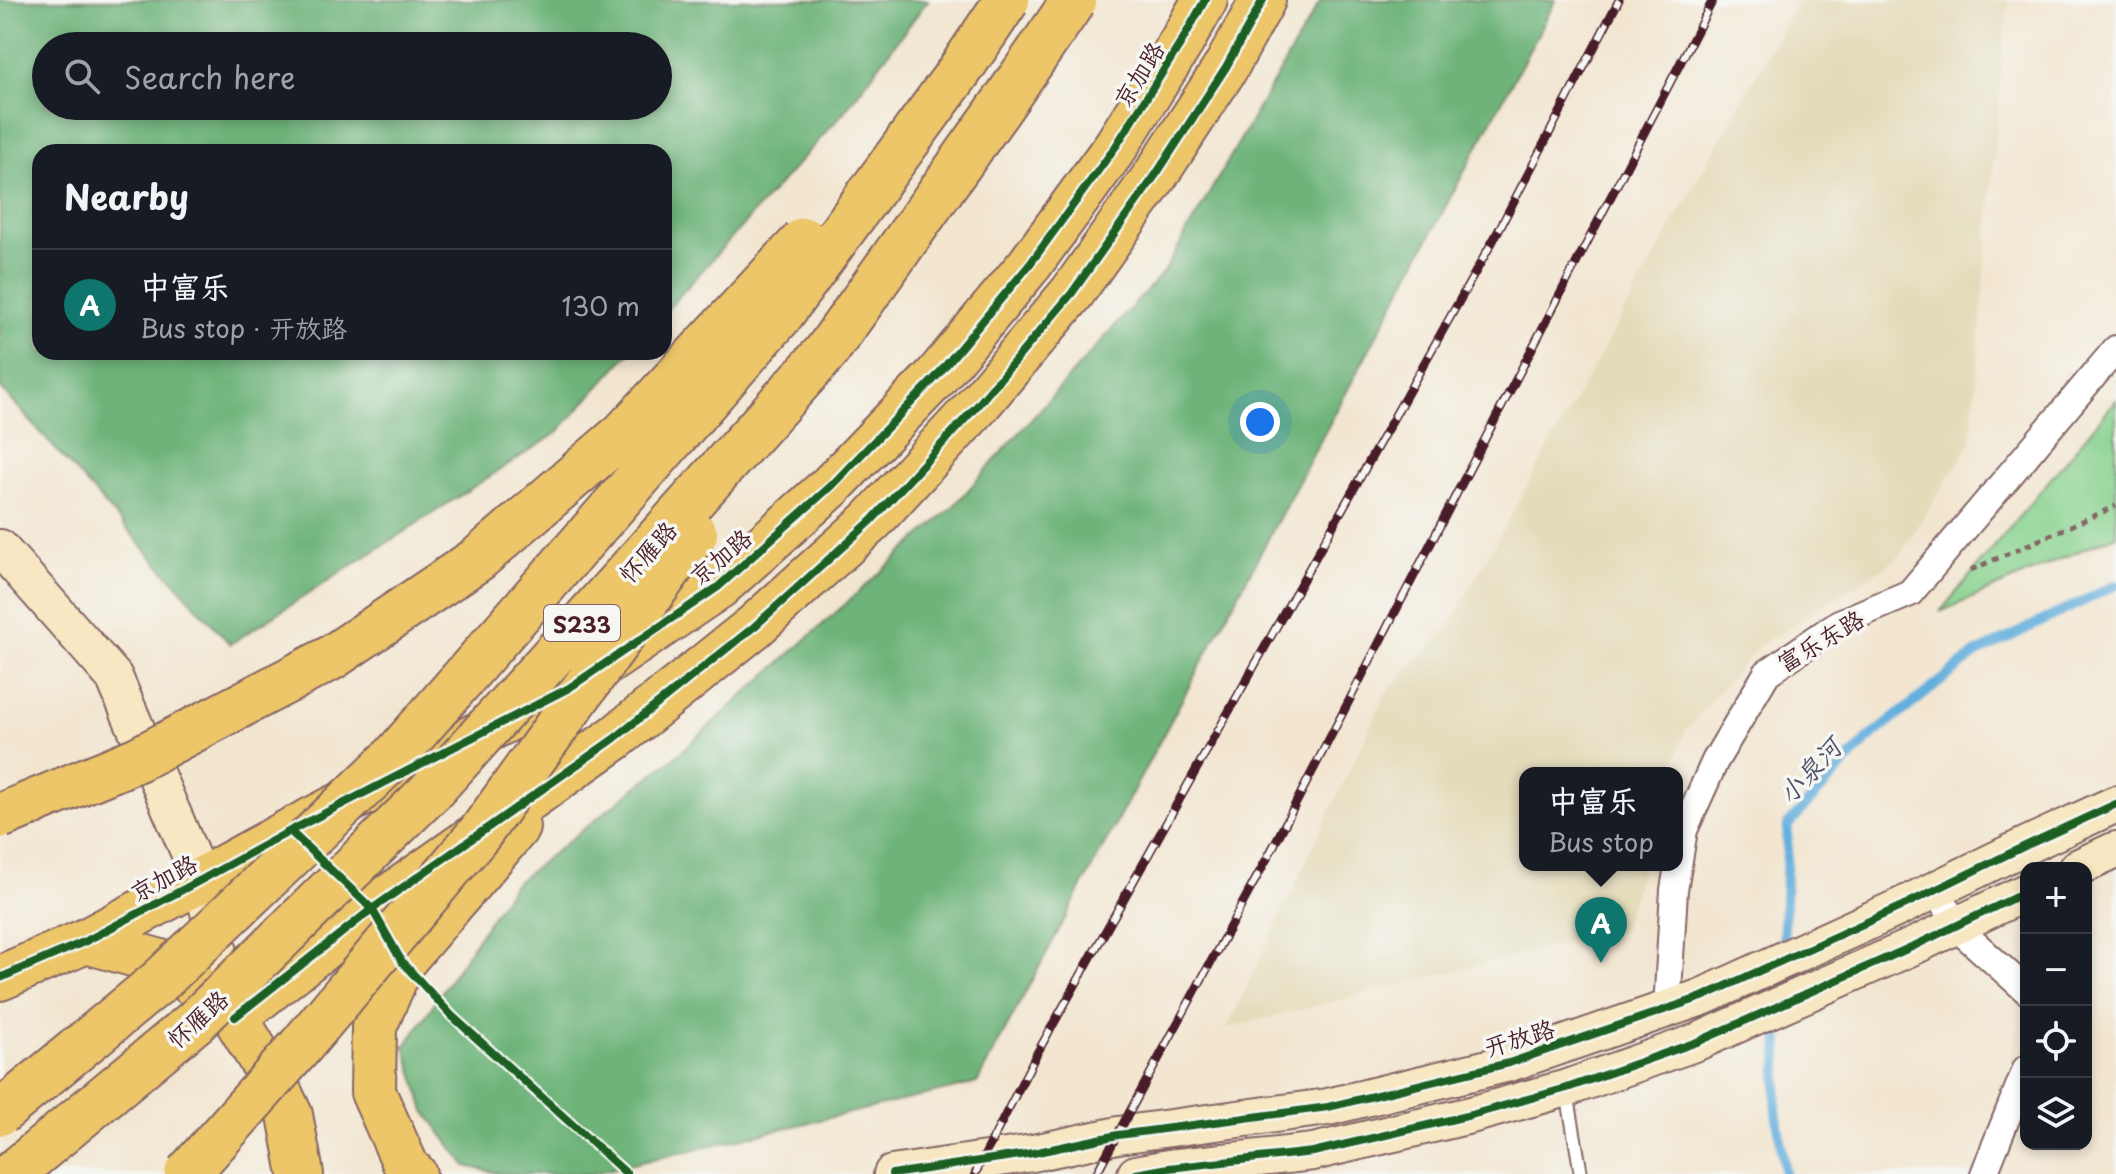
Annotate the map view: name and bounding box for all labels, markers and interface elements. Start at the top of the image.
search box [32,32,672,120]
street label: 京加路 [1104,34,1172,114]
icon: search [60,54,104,98]
text: Search here [124,54,296,99]
text: Nearby [64,170,189,222]
text: 中富乐 [140,263,230,308]
text: A [80,286,100,325]
text: 130 m [561,286,640,325]
text: Bus stop · 开放路 [140,308,347,347]
your location [1240,402,1280,442]
street label: 怀雁路 [610,512,684,590]
street label: 京加路 [681,519,759,593]
street label: 富乐东路 [1770,600,1870,680]
road number: S233 [544,605,620,641]
water label: 小泉河 [1768,725,1853,812]
popup [1519,767,1683,871]
text: 中富乐 [1548,777,1638,822]
text: Bus stop [1548,822,1654,861]
street label: 京加路 [123,844,203,910]
map controls [2020,862,2092,1150]
button: + [2020,862,2092,934]
pin: A [1575,897,1627,963]
button: − [2020,934,2092,1006]
street label: 怀雁路 [158,981,236,1055]
button: locate [2020,1006,2092,1078]
street label: 开放路 [1479,1009,1559,1065]
button: layers [2020,1078,2092,1150]

